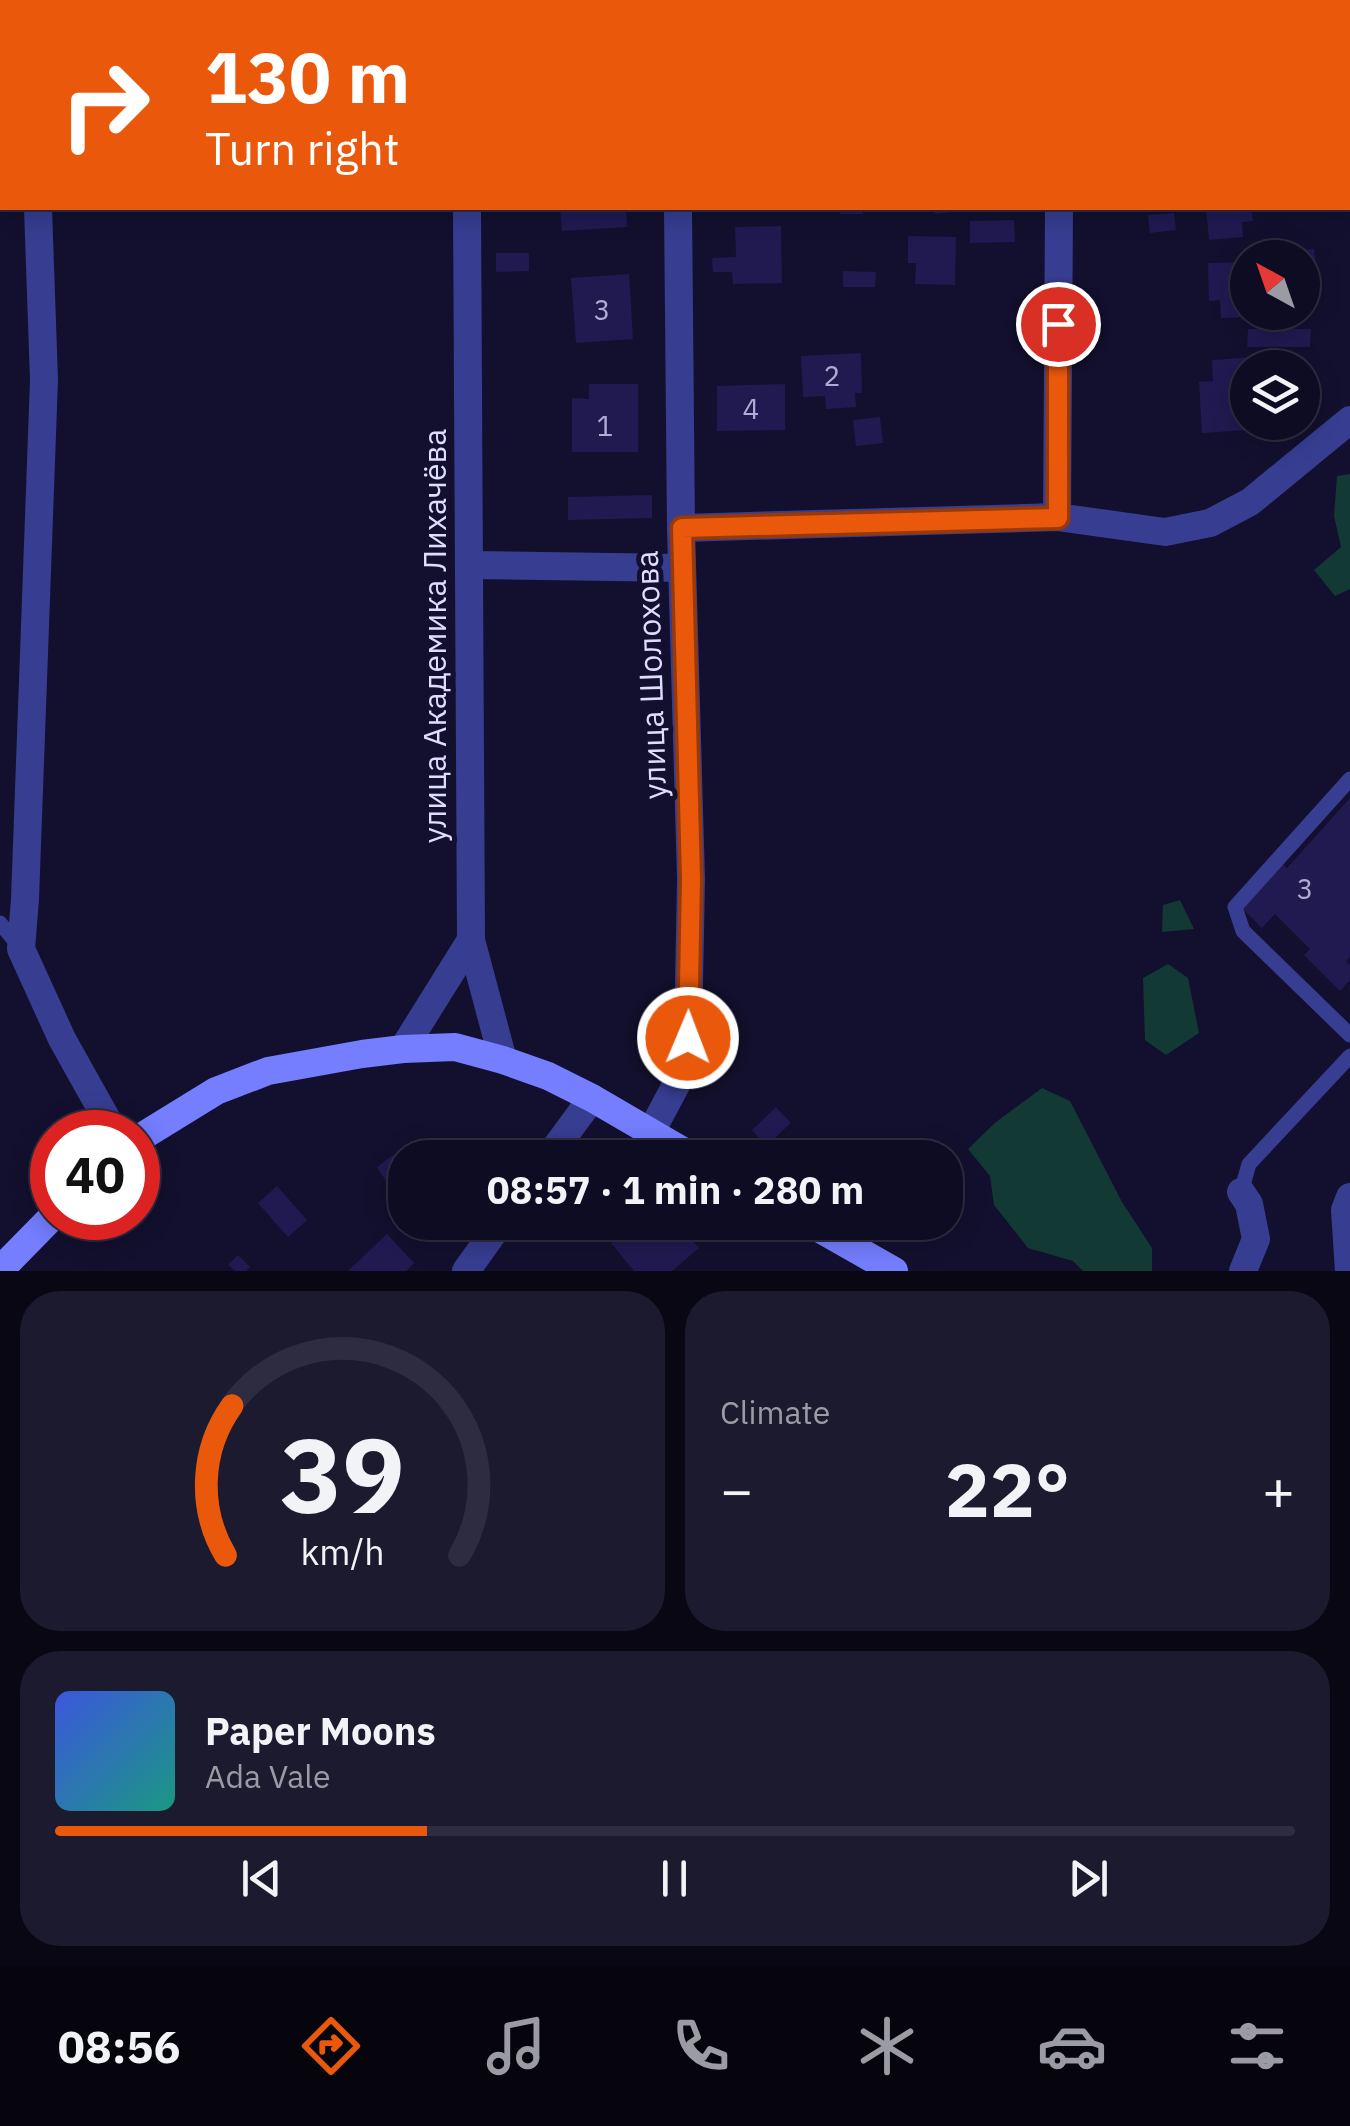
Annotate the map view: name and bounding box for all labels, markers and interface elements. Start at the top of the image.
text: 130 m [205,31,410,122]
icon: right [40,40,170,170]
text: Turn right [205,119,400,177]
north arrow [1230,240,1320,330]
map controls [1230,240,1320,440]
pin [1016,282,1101,367]
house number: 3 [594,291,610,328]
icon: arrive [1031,297,1086,352]
button: layers [1230,350,1320,440]
house number: 2 [824,357,840,394]
house number: 4 [743,390,759,427]
house number: 1 [597,407,613,444]
street label: улица Академика Лихачёва [413,429,455,843]
street label: улица Шолохова [625,550,675,800]
house number: 3 [1297,870,1313,907]
position arrow [636,986,740,1090]
speed limit sign: 40 [30,1110,160,1240]
text: 08:57 · 1 min · 280 m [487,1165,864,1214]
text: Climate [720,1391,830,1433]
text: 39 [280,1406,405,1542]
text: 22° [945,1440,1070,1538]
text: − [720,1454,753,1525]
text: + [1262,1454,1295,1525]
text: km/h [300,1528,385,1575]
text: Paper Moons [205,1706,436,1755]
text: Ada Vale [205,1755,331,1797]
icon: previous [234,1851,289,1906]
icon: pause [647,1851,702,1906]
icon: next [1061,1851,1116,1906]
icon: directions [296,2011,366,2081]
icon: music [481,2011,551,2081]
icon: phone [666,2011,736,2081]
icon: climate [852,2011,922,2081]
icon: car [1037,2011,1107,2081]
icon: filters [1222,2011,1292,2081]
text: 08:56 [58,2017,181,2075]

